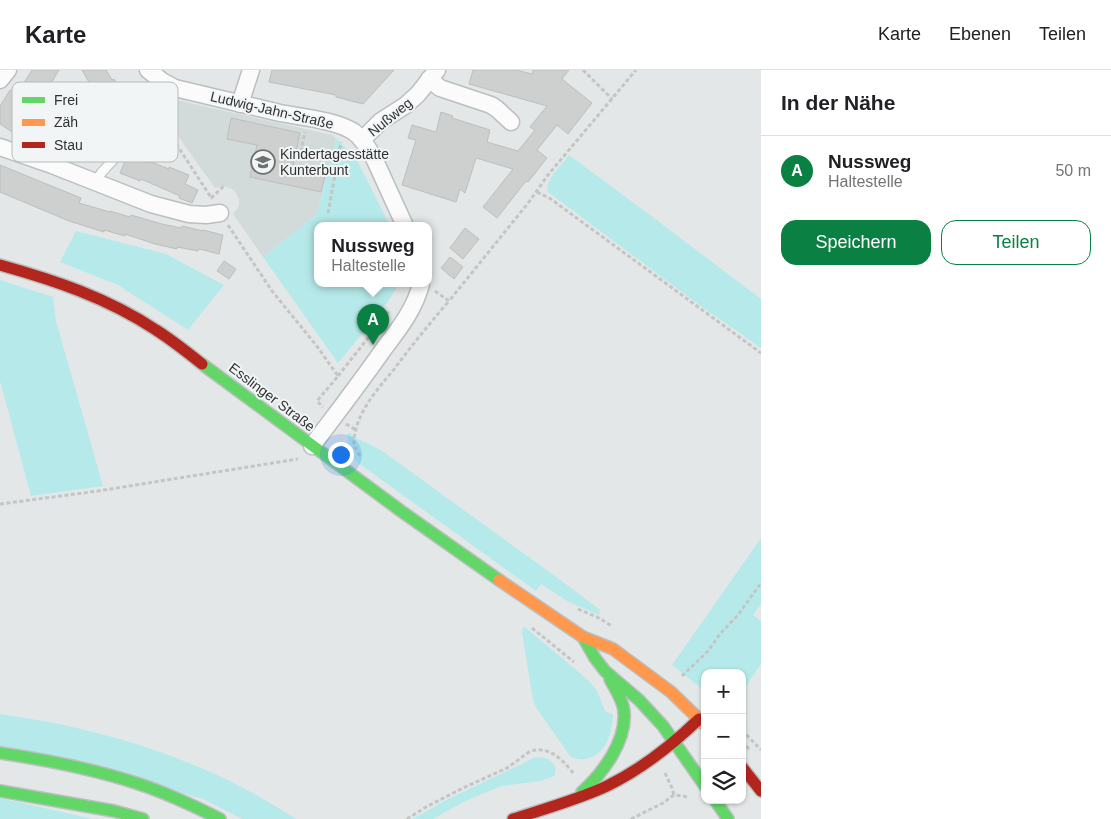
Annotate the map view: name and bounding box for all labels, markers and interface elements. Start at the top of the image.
text: Karte [25,21,86,48]
text: Karte [878,24,921,44]
text: Ebenen [949,24,1011,44]
text: Teilen [1039,24,1086,44]
legend [12,82,178,162]
street label: Ludwig-Jahn-Straße [209,88,335,132]
text: In der Nähe [781,91,895,114]
text: Frei [54,92,78,108]
street label: Nußweg [365,94,415,140]
text: Zäh [54,114,78,130]
text: Stau [54,137,83,153]
place label: Kindertagesstätte Kunterbunt [280,146,389,178]
school or university icon: Kindertagesstätte Kunterbunt [250,149,276,175]
text: Nussweg [828,151,911,172]
text: A [791,162,803,179]
text: 50 m [1055,162,1091,179]
text: Haltestelle [828,173,903,190]
button: Speichern [781,220,931,265]
button: Teilen [941,220,1091,265]
popup [314,222,432,287]
text: Nussweg [331,235,415,256]
text: Haltestelle [331,257,406,274]
pin: A [357,304,389,345]
street label: Esslinger Straße [226,359,318,435]
your location [328,442,354,468]
map controls [701,669,746,804]
button: + [701,669,746,714]
button: − [701,714,746,759]
button: layers [701,759,746,804]

